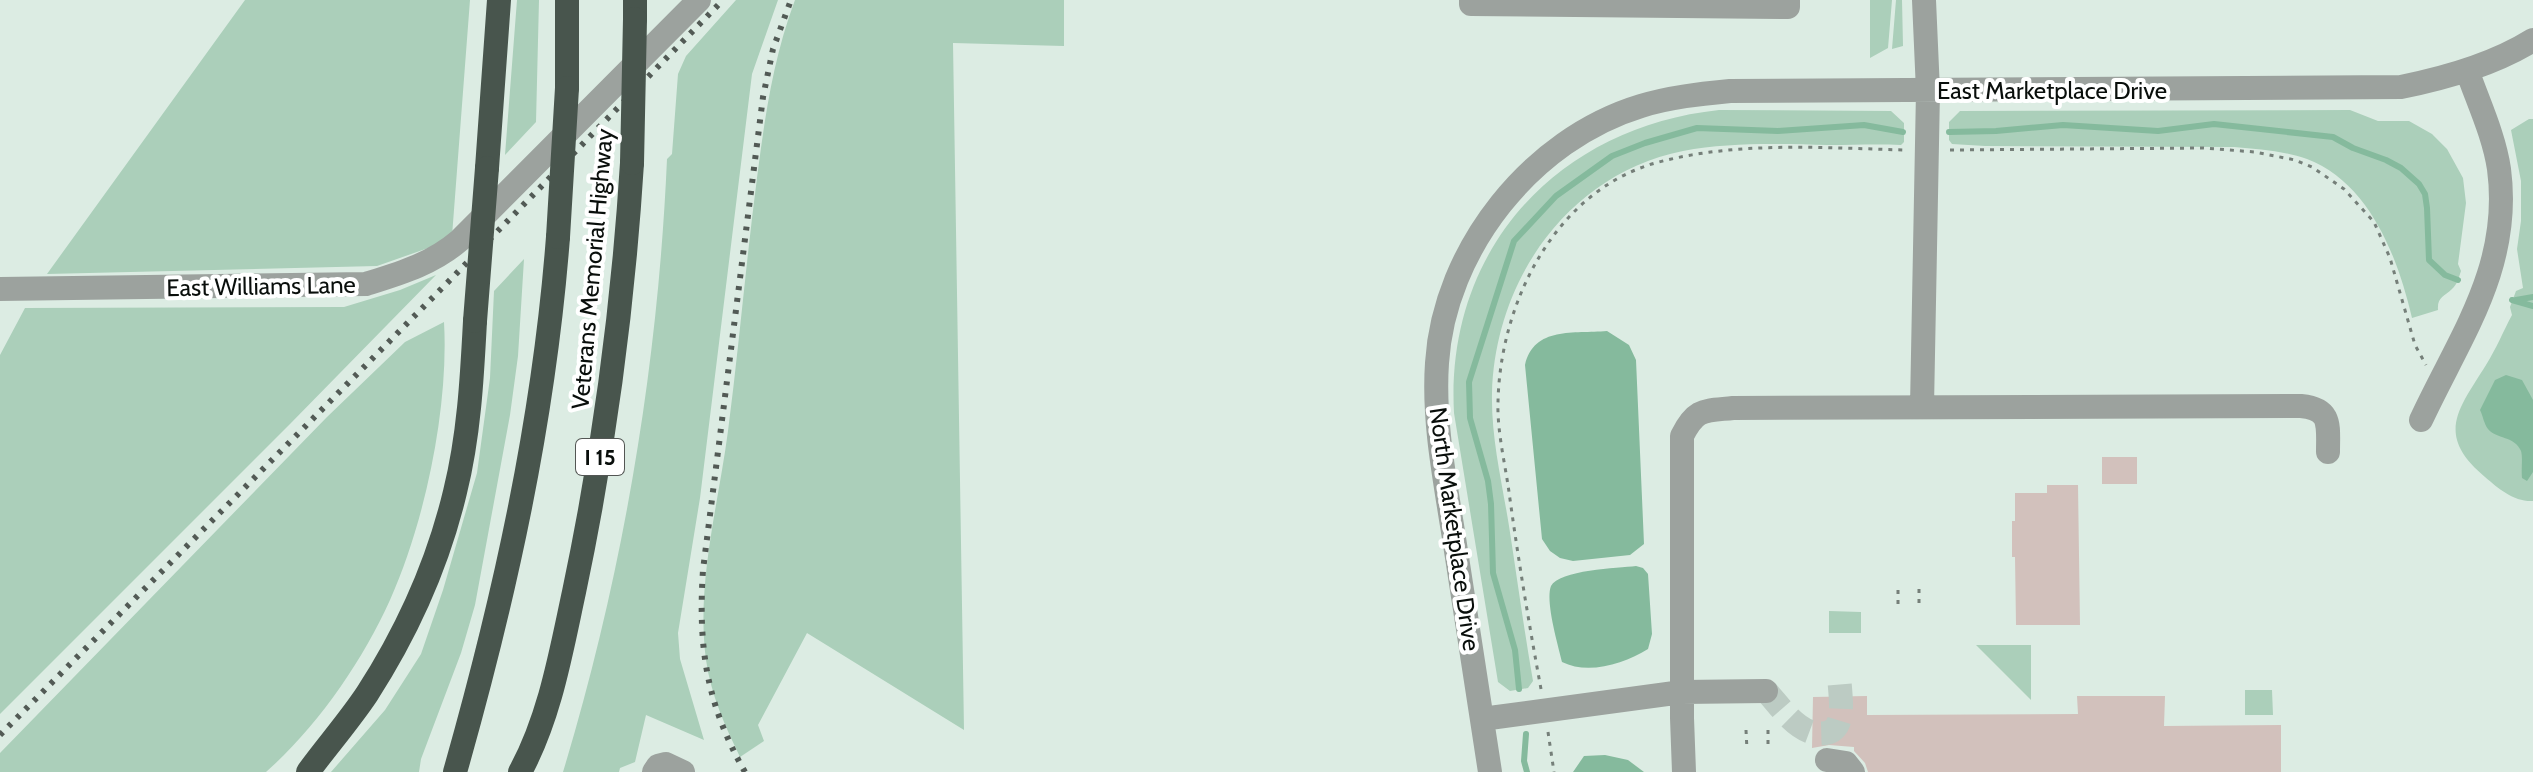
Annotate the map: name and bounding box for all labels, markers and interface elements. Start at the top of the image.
street label: East Marketplace Drive [1937,76,2167,105]
street label: Veterans Memorial Highway [565,128,619,410]
street label: East Williams Lane [166,270,356,302]
street label: North Marketplace Drive [1424,405,1486,653]
road number: I 15 [576,439,624,475]

